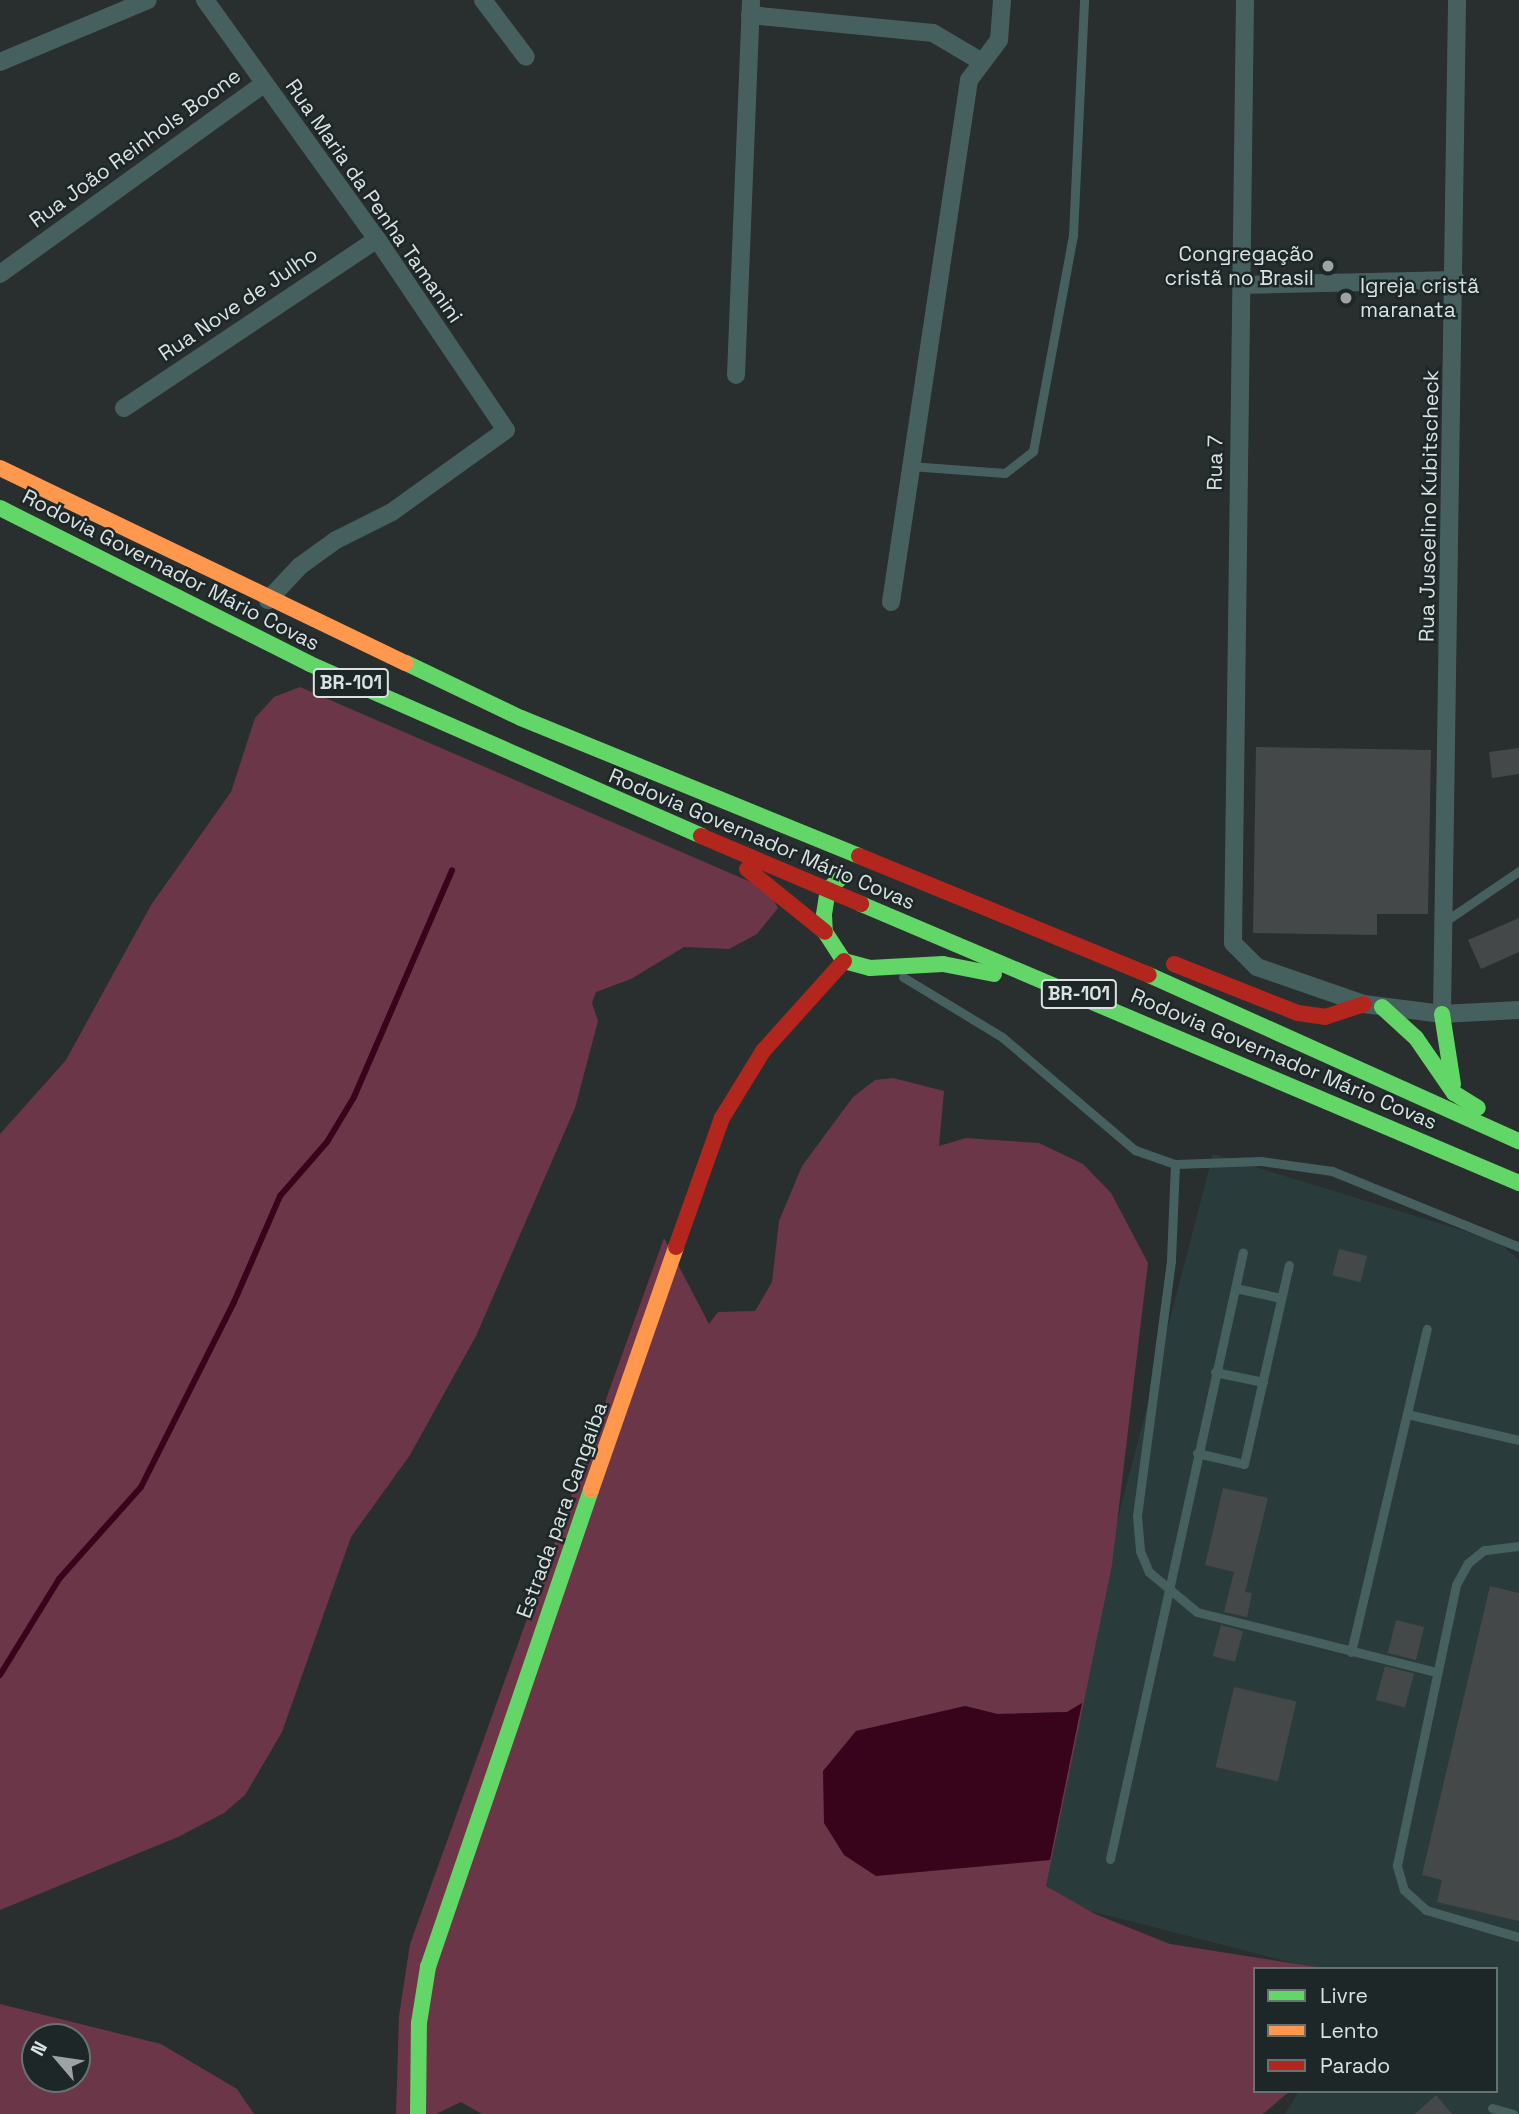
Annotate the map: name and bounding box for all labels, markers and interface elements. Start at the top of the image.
street label: Rua João Reinhols Boone [24,63,246,233]
street label: Rua Maria da Penha Tamanini [280,74,468,328]
place label: Congregação cristã no Brasil [1164,241,1314,291]
street label: Rua Nove de Julho [154,242,322,366]
marker: Congregação cristã no Brasil [1320,258,1336,274]
place label: Igreja cristã maranata [1360,273,1479,323]
marker: Igreja cristã maranata [1338,290,1354,306]
street label: Rua Juscelino Kubitscheck [1414,370,1444,642]
street label: Rua 7 [1202,435,1228,491]
street label: Rodovia Governador Mário Covas [18,484,324,656]
road number: BR-101 [312,668,390,698]
street label: Rodovia Governador Mário Covas [605,763,919,915]
road number: BR-101 [1040,978,1118,1010]
street label: Rodovia Governador Mário Covas [1127,983,1441,1135]
street label: Estrada para Cangaíba [511,1399,613,1621]
legend [1253,1967,1498,2093]
text: Livre [1320,1982,1368,2009]
text: Lento [1320,2017,1379,2044]
north arrow [21,2023,91,2093]
text: N [25,2037,53,2060]
text: Parado [1320,2052,1390,2079]

